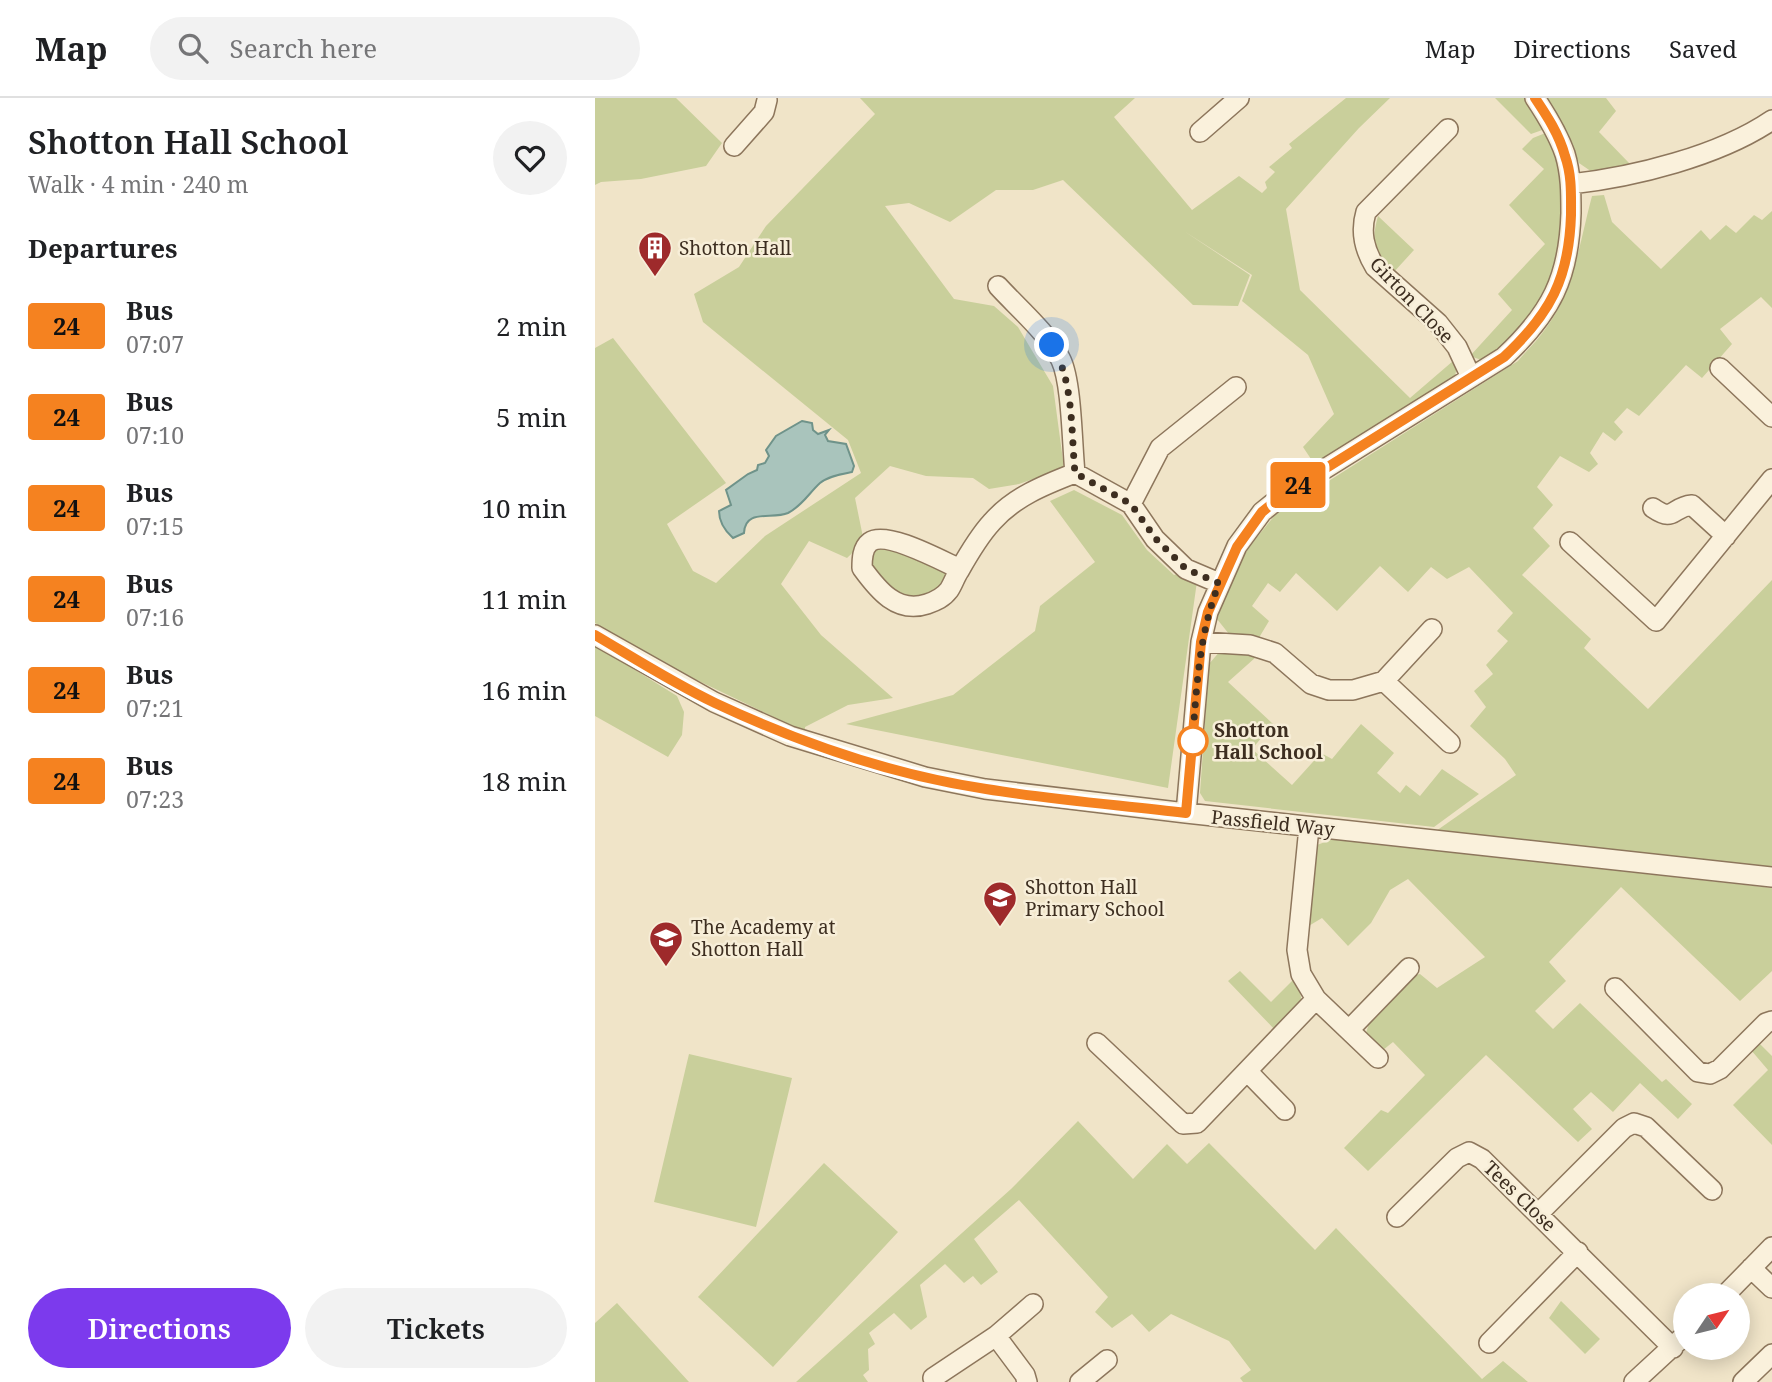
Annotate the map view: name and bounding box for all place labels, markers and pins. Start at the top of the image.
building icon: Shotton Hall [636,229,674,278]
place label: Shotton Hall [679,235,792,261]
place label: Shotton Hall School [1214,717,1323,765]
marker: Shotton Hall School [1178,726,1208,756]
place label: Shotton Hall Primary School [1025,874,1164,922]
school or university icon: Shotton Hall Primary School [981,879,1019,928]
place label: The Academy at Shotton Hall [691,914,836,962]
school or university icon: The Academy at Shotton Hall [647,919,685,968]

